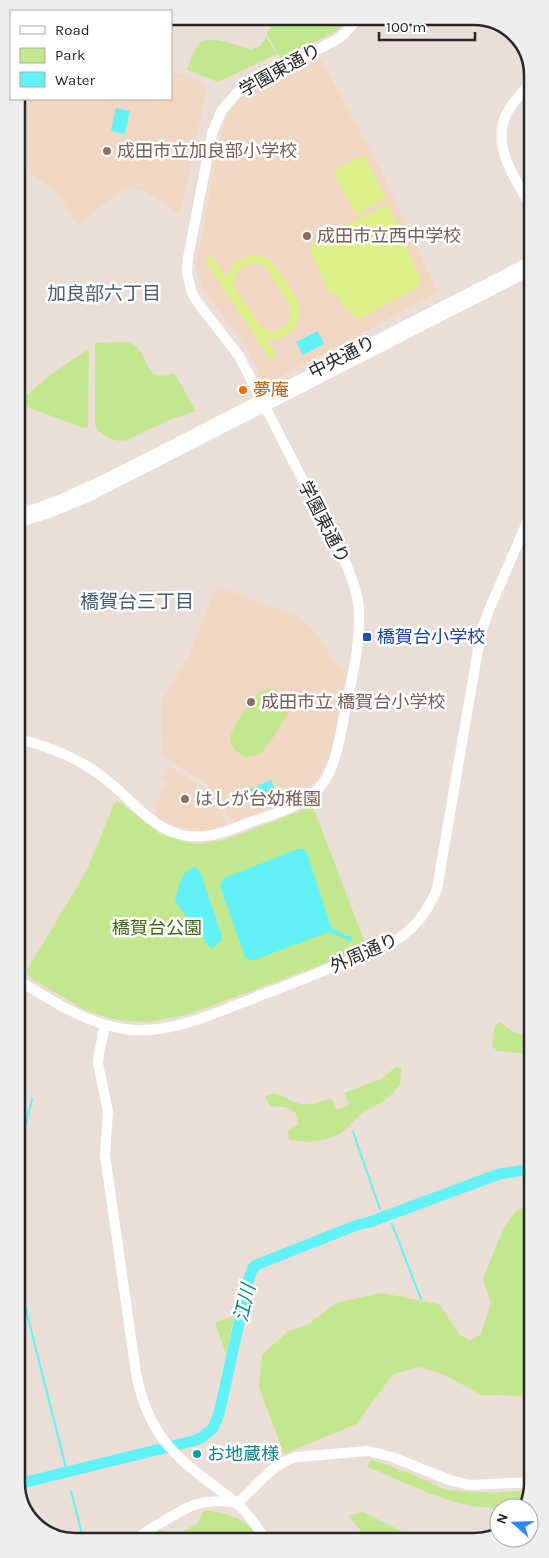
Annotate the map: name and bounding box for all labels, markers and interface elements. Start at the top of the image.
legend [10,10,172,100]
scale bar [379,10,475,42]
text: 100 m [386,18,426,36]
text: Road [55,21,90,39]
street label: 学園東通り [235,39,325,101]
text: Park [55,46,85,64]
text: Water [55,71,96,89]
place label: 成田市立加良部小学校 [117,140,297,162]
marker: 成田市立加良部小学校 [101,145,113,157]
place label: 成田市立西中学校 [317,225,461,247]
marker: 成田市立西中学校 [301,230,313,242]
district label: 加良部六丁目 [47,283,161,305]
street label: 中央通り [305,331,379,383]
place label: 夢庵 [253,379,289,401]
marker: 夢庵 [237,384,249,396]
street label: 学園東通り [294,477,354,567]
district label: 橋賀台三丁目 [80,591,194,613]
place label: 橋賀台小学校 [377,626,485,648]
marker: 橋賀台小学校 [361,631,373,643]
place label: 成田市立 橋賀台小学校 [261,691,445,713]
marker: 成田市立 橋賀台小学校 [245,696,257,708]
place label: はしが台幼稚園 [195,788,321,810]
marker: はしが台幼稚園 [179,793,191,805]
park label: 橋賀台公園 [112,917,202,939]
street label: 外周通り [327,928,401,978]
water label: 江川 [230,1280,260,1324]
place label: お地蔵様 [207,1443,279,1465]
marker: お地蔵様 [191,1448,203,1460]
north arrow [489,1498,539,1548]
text: N [493,1511,512,1526]

